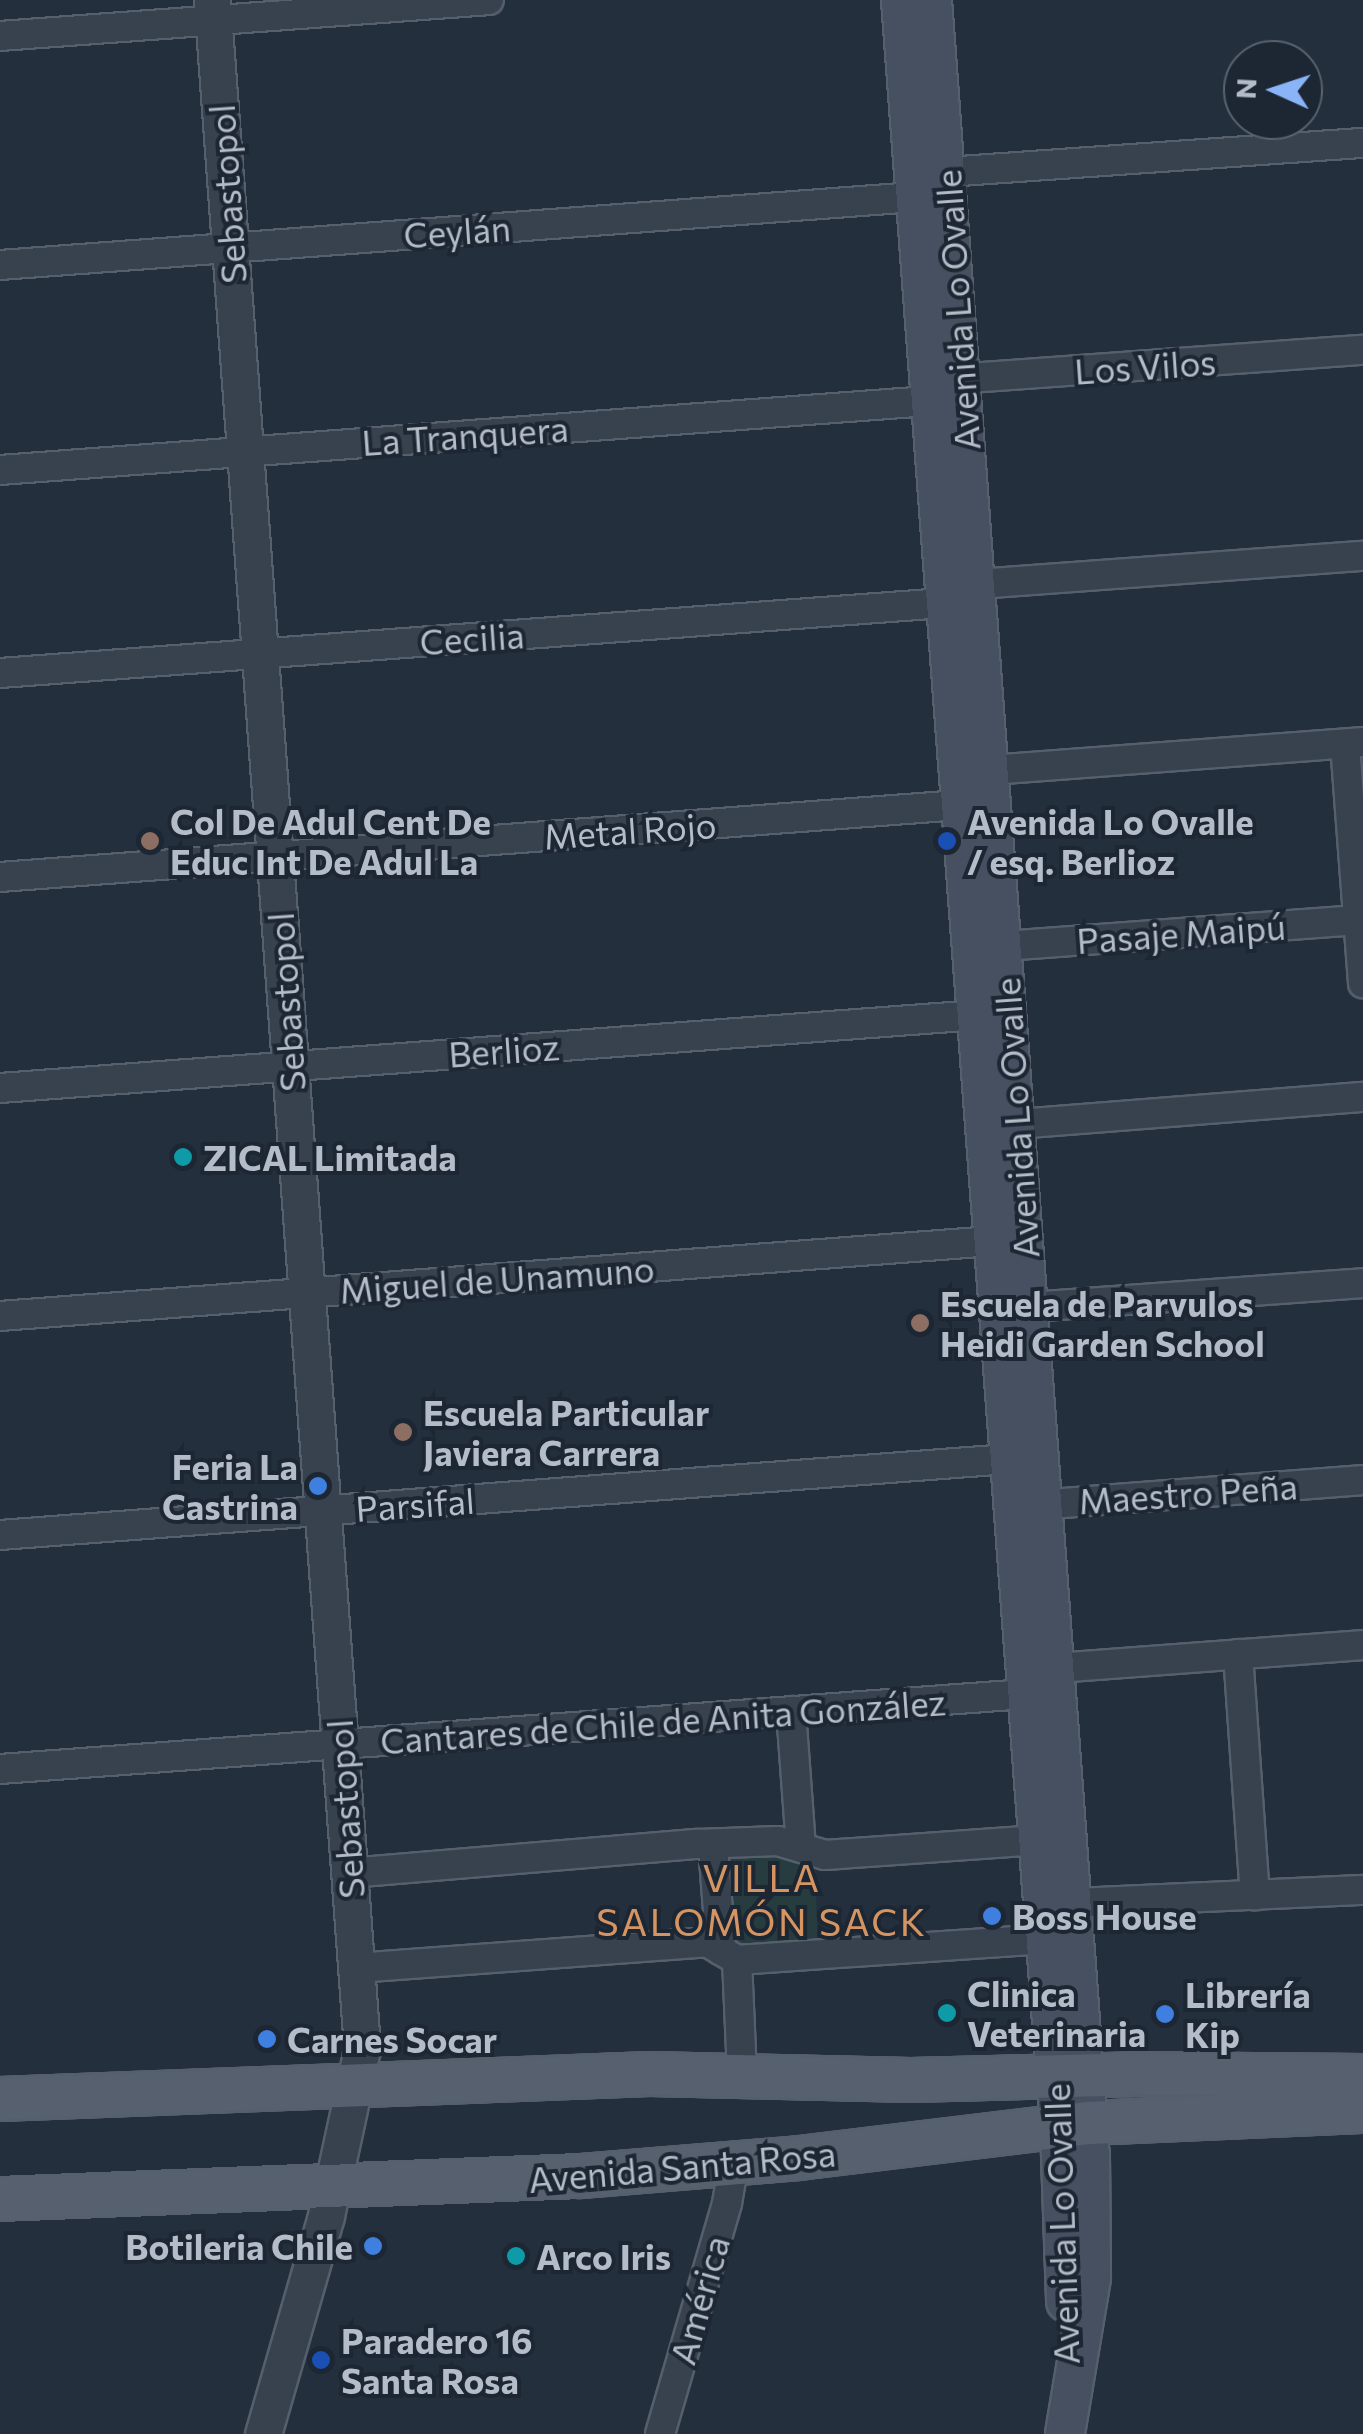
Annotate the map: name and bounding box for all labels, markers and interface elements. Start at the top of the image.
north arrow [1223,40,1323,140]
text: N [1228,77,1263,100]
street label: Sebastopol [200,103,254,285]
street label: Avenida Lo Ovalle [926,168,988,452]
street label: Ceylán [402,206,512,256]
street label: Los Vilos [1073,340,1217,392]
street label: La Tranquera [360,407,570,463]
street label: Cecilia [418,613,526,663]
place label: Col De Adul Cent De Educ Int De Adul La [170,800,491,882]
place label: Avenida Lo Ovalle / esq. Berlioz [967,800,1254,882]
street label: Metal Rojo [542,803,718,857]
marker: Col De Adul Cent De Educ Int De Adul La [139,830,161,852]
marker: Avenida Lo Ovalle / esq. Berlioz [936,830,958,852]
street label: Pasaje Maipú [1075,905,1287,961]
street label: Sebastopol [259,911,313,1093]
street label: Avenida Lo Ovalle [985,976,1047,1260]
street label: Berlioz [447,1025,561,1075]
place label: ZICAL Limitada [203,1136,457,1178]
marker: ZICAL Limitada [172,1146,194,1168]
street label: Miguel de Unamuno [338,1247,656,1311]
place label: Escuela de Parvulos Heidi Garden School [940,1282,1265,1364]
marker: Escuela de Parvulos Heidi Garden School [909,1312,931,1334]
place label: Escuela Particular Javiera Carrera [423,1391,709,1473]
marker: Escuela Particular Javiera Carrera [392,1421,414,1443]
place label: Feria La Castrina [162,1445,298,1527]
street label: Maestro Peña [1077,1464,1299,1522]
marker: Feria La Castrina [307,1475,329,1497]
street label: Parsifal [354,1479,476,1529]
street label: Cantares de Chile de Anita González [379,1680,947,1762]
street label: Sebastopol [318,1718,372,1900]
district label: VILLA SALOMÓN SACK [596,1854,928,1944]
place label: Boss House [1012,1895,1197,1937]
marker: Boss House [981,1905,1003,1927]
place label: Clinica Veterinaria [967,1972,1146,2054]
place label: Librería Kip [1185,1973,1311,2055]
marker: Clinica Veterinaria [936,2002,958,2024]
marker: Librería Kip [1154,2003,1176,2025]
place label: Carnes Socar [287,2018,497,2060]
marker: Carnes Socar [256,2028,278,2050]
street label: Avenida Lo Ovalle [1035,2083,1087,2365]
street label: Avenida Santa Rosa [527,2132,837,2200]
place label: Botileria Chile [125,2225,353,2267]
street label: América [661,2231,737,2369]
marker: Botileria Chile [362,2235,384,2257]
place label: Arco Iris [536,2235,671,2277]
marker: Arco Iris [505,2245,527,2267]
place label: Paradero 16 Santa Rosa [341,2319,533,2401]
marker: Paradero 16 Santa Rosa [310,2349,332,2371]

